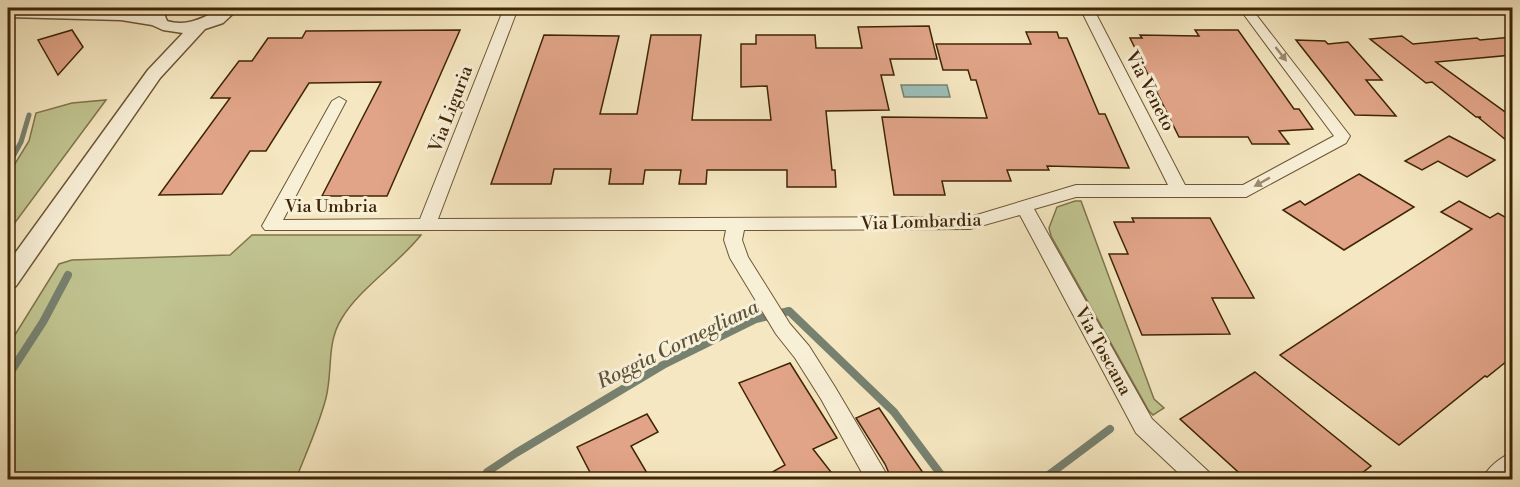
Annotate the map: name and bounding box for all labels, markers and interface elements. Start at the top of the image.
street label: Via Veneto [1120,46,1180,135]
one-way arrow [1275,46,1287,62]
street label: Via Liguria [424,61,478,157]
one-way arrow [1254,177,1271,187]
street label: Via Umbria [284,195,378,218]
street label: Via Lombardia [859,208,983,236]
water label: Roggia Cornegliana [592,295,764,395]
street label: Via Toscana [1069,302,1137,400]

